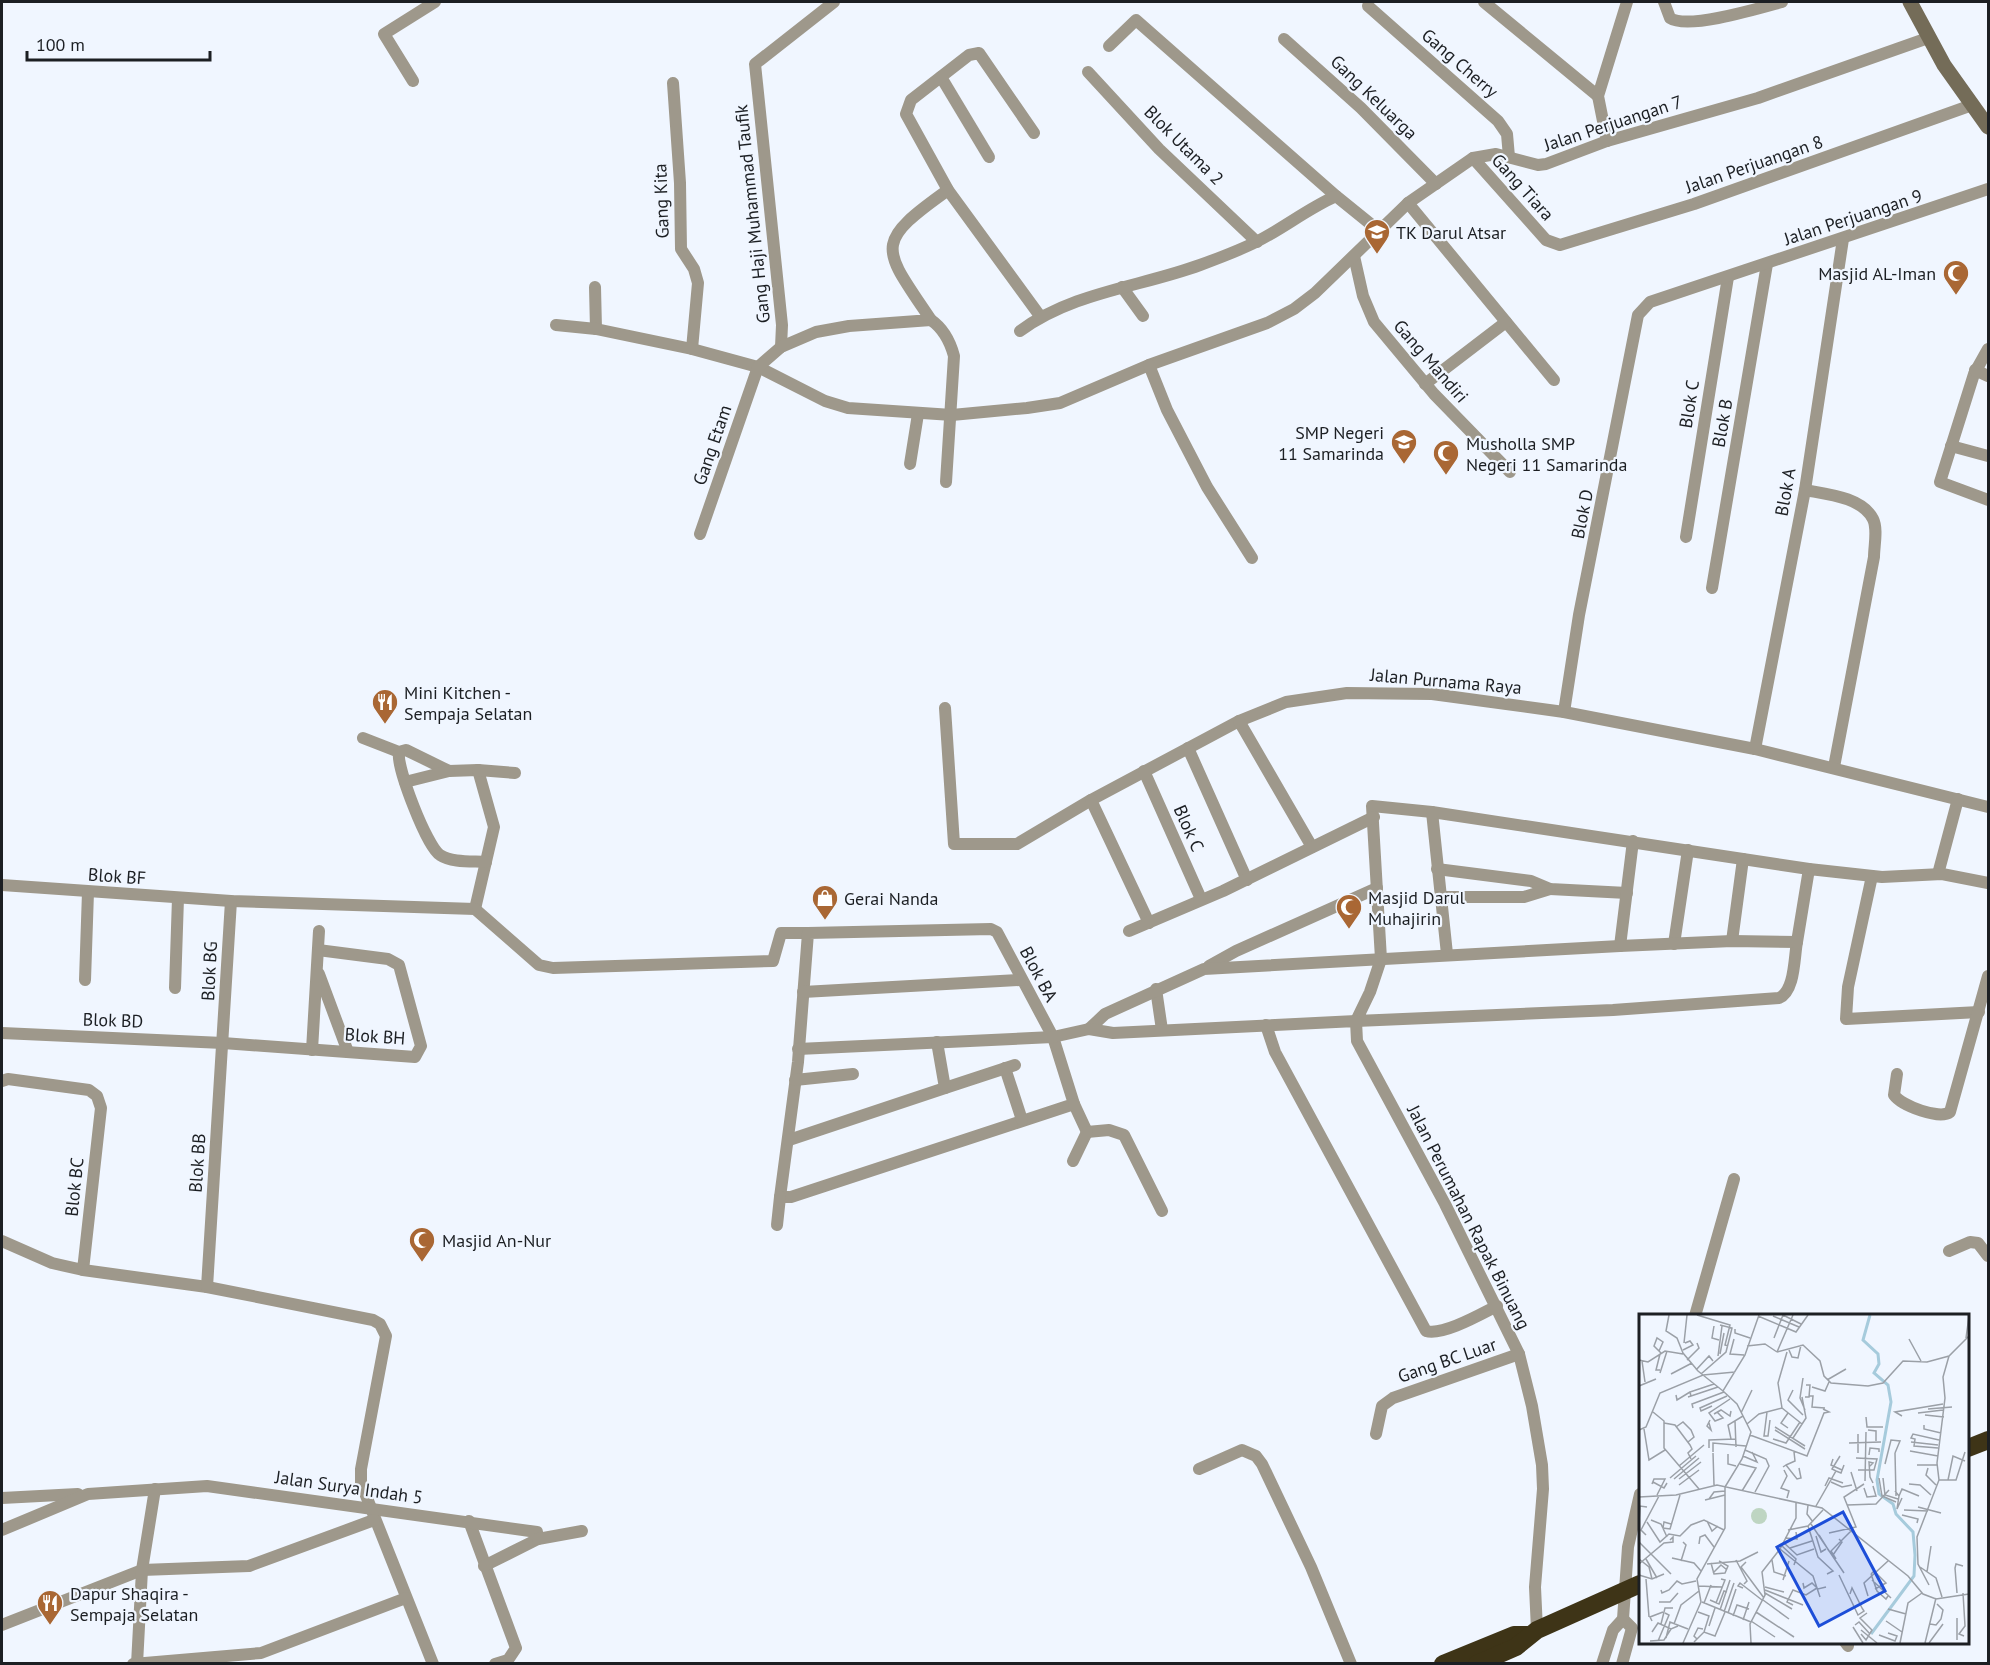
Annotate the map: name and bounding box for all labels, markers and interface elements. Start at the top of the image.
street label: Gang Cherry [1417,23,1504,103]
scale bar [27,24,210,62]
text: 100 m [36,33,85,56]
street label: Gang Keluarga [1326,50,1422,144]
street label: Jalan Perjuangan 7 [1540,90,1685,157]
street label: Blok Utama 2 [1139,100,1229,190]
street label: Gang Haji Muhammad Taufik [729,103,775,324]
street label: Jalan Perjuangan 8 [1681,130,1826,199]
street label: Gang Tiara [1487,149,1559,225]
street label: Gang Kita [648,163,674,239]
street label: Jalan Perjuangan 9 [1780,184,1925,251]
school or university icon: TK Darul Atsar [1362,217,1392,255]
place label: TK Darul Atsar [1396,221,1506,244]
mosque icon: Masjid AL-Iman [1941,258,1971,296]
place label: Masjid AL-Iman [1818,262,1936,285]
street label: Gang Mandiri [1389,315,1473,407]
street label: Blok C [1674,378,1704,430]
street label: Blok B [1706,397,1738,449]
street label: Gang Etam [688,402,736,488]
place label: SMP Negeri 11 Samarinda [1278,421,1384,465]
school or university icon: SMP Negeri 11 Samarinda [1389,427,1419,465]
place label: Musholla SMP Negeri 11 Samarinda [1466,432,1627,476]
mosque icon: Musholla SMP Negeri 11 Samarinda [1431,438,1461,476]
street label: Blok A [1769,466,1801,518]
street label: Blok D [1566,487,1598,541]
street label: Jalan Purnama Raya [1368,663,1523,699]
place label: Mini Kitchen - Sempaja Selatan [404,681,532,725]
restaurant icon: Mini Kitchen - Sempaja Selatan [370,687,400,725]
street label: Blok C [1169,801,1209,855]
street label: Blok BF [87,863,147,889]
shop icon: Gerai Nanda [810,883,840,921]
place label: Masjid Darul Muhajirin [1368,886,1465,930]
place label: Gerai Nanda [844,887,938,910]
mosque icon: Masjid Darul Muhajirin [1334,892,1364,930]
street label: Blok BG [196,941,222,1001]
street label: Blok BA [1015,942,1063,1006]
street label: Blok BD [82,1007,144,1033]
street label: Blok BH [344,1022,406,1050]
street label: Jalan Perumahan Rapak Binuang [1402,1100,1536,1333]
street label: Blok BB [183,1133,211,1193]
street label: Blok BC [59,1156,89,1218]
mosque icon: Masjid An-Nur [407,1225,437,1263]
place label: Masjid An-Nur [442,1229,551,1252]
inset map [1639,1314,1969,1644]
street label: Gang BC Luar [1395,1332,1499,1388]
street label: Jalan Surya Indah 5 [273,1465,424,1509]
place label: Dapur Shaqira - Sempaja Selatan [70,1582,198,1626]
restaurant icon: Dapur Shaqira - Sempaja Selatan [35,1588,65,1626]

